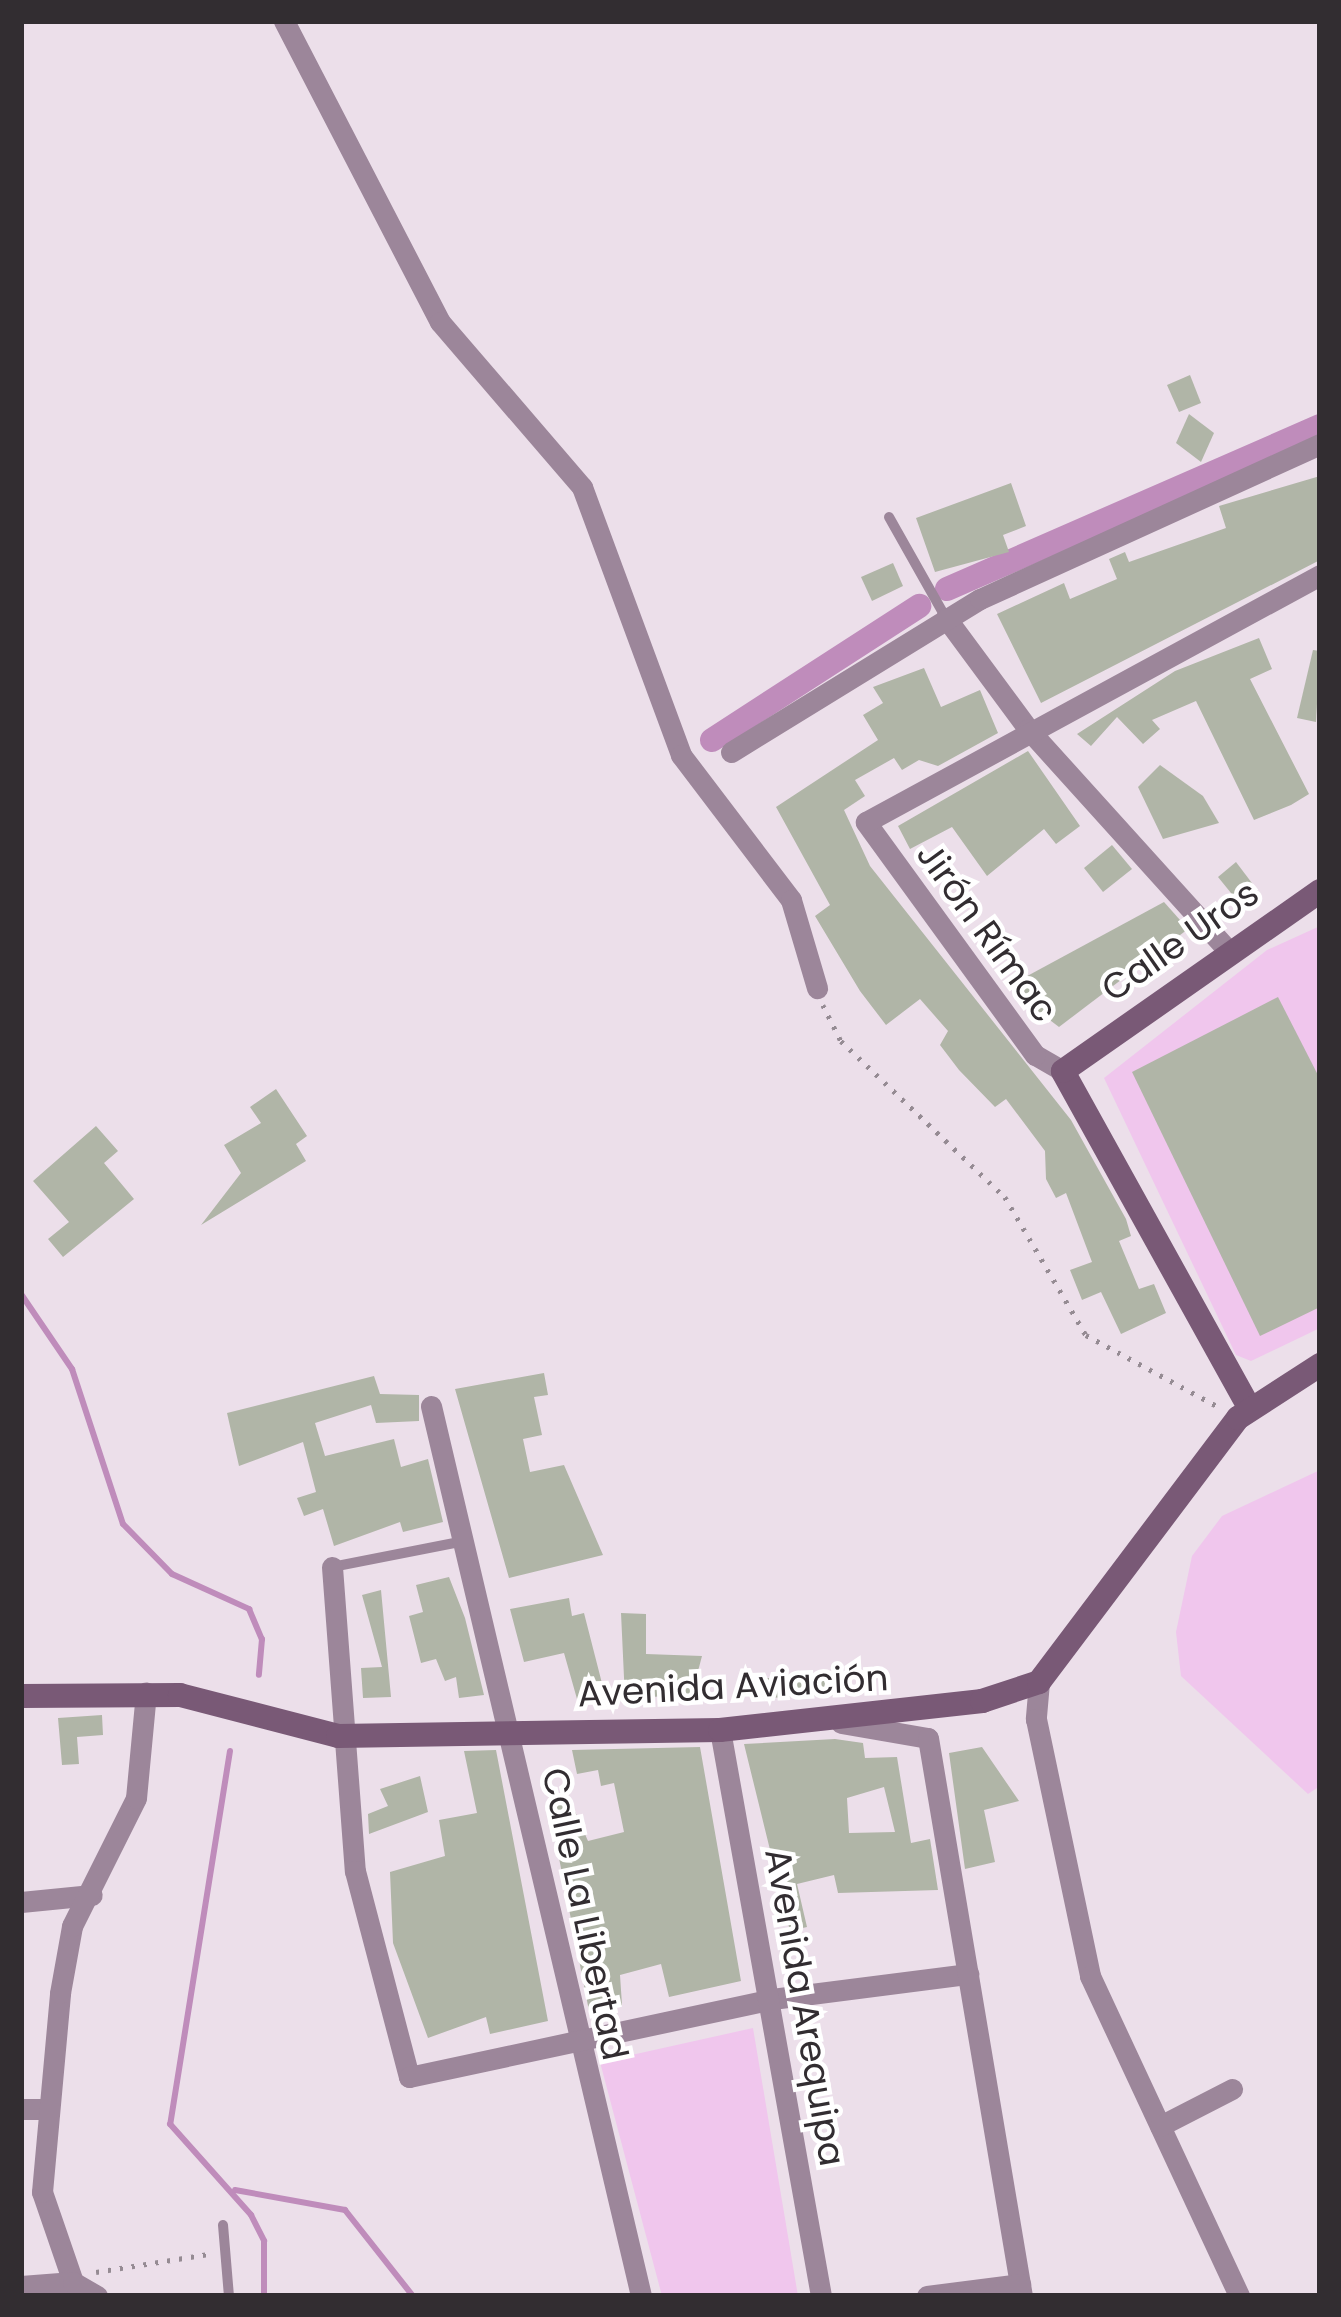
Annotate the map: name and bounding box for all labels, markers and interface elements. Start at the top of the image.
street label: Jirón Rímac [907,834,1067,1030]
street label: Calle Uros [1093,871,1267,1011]
street label: Avenida Aviación [576,1656,890,1716]
street label: Calle La Libertad [533,1764,637,2064]
street label: Avenida Arequipa [756,1845,854,2169]

